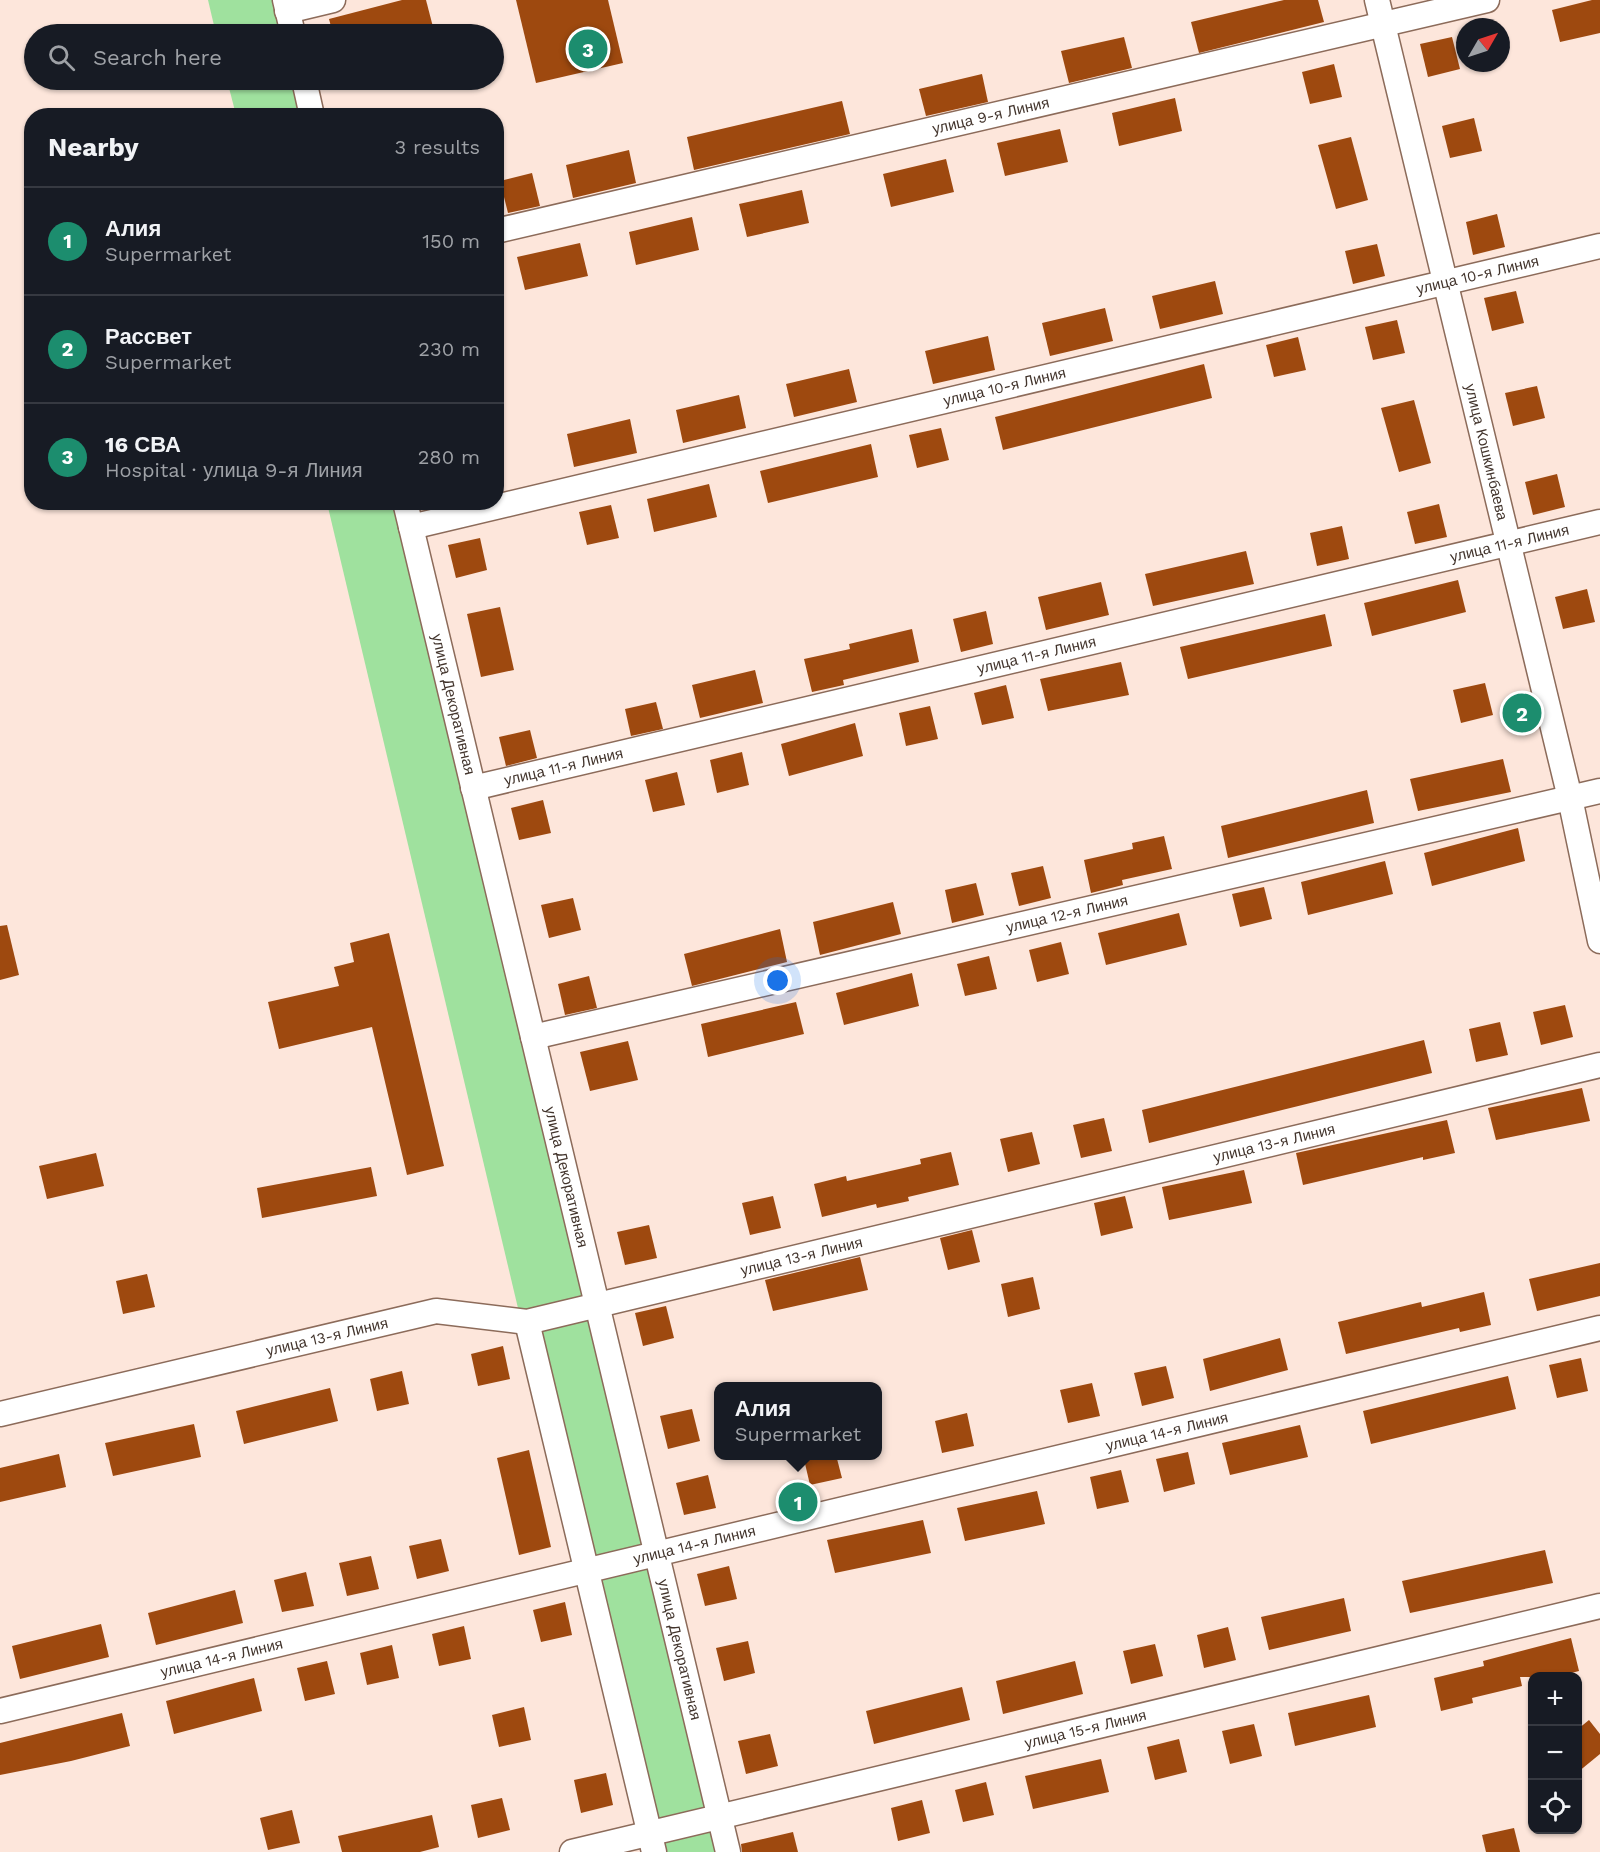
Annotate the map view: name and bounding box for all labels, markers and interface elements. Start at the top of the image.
north arrow [1456,18,1510,72]
search box [24,24,504,90]
pin: 3 [568,26,608,72]
icon: search [45,41,78,74]
text: Search here [93,45,222,70]
street label: улица 9-я Линия [930,93,1051,138]
text: Nearby [48,132,139,162]
text: 3 results [395,135,480,159]
text: Алия [105,216,161,241]
text: 1 [63,229,72,253]
text: 150 m [422,229,480,253]
text: Supermarket [105,242,231,266]
street label: улица 10-я Линия [1415,252,1541,298]
text: Рассвет [105,324,192,349]
text: 2 [62,337,73,361]
text: 230 m [418,337,480,361]
text: Supermarket [105,350,231,374]
street label: улица 10-я Линия [942,364,1068,410]
street label: улица Кошкинбаева [1461,382,1512,523]
text: 16 СВА [105,432,181,457]
text: 3 [62,445,73,469]
text: 280 m [418,445,480,469]
text: Hospital · улица 9-я Линия [105,458,363,482]
street label: улица 11-я Линия [1448,521,1571,566]
street label: улица Декоративная [428,632,479,777]
street label: улица 11-я Линия [975,632,1098,678]
pin: 2 [1502,690,1541,736]
street label: улица 11-я Линия [502,744,625,789]
street label: улица 12-я Линия [1004,891,1130,937]
your location [763,966,792,995]
street label: улица Декоративная [541,1105,592,1249]
street label: улица 13-я Линия [1211,1120,1337,1166]
street label: улица 13-я Линия [739,1233,864,1280]
street label: улица 13-я Линия [264,1314,390,1360]
popup [714,1382,882,1460]
text: Алия [735,1396,791,1421]
street label: улица 14-я Линия [1104,1408,1230,1455]
text: Supermarket [735,1422,861,1446]
pin: 1 [778,1480,818,1524]
street label: улица 14-я Линия [631,1521,757,1568]
street label: улица Декоративная [654,1577,705,1722]
street label: улица 14-я Линия [159,1635,285,1681]
map controls [1528,1672,1582,1834]
button: + [1528,1672,1582,1726]
street label: улица 15-я Линия [1023,1706,1148,1752]
button: − [1528,1726,1582,1780]
button: locate [1528,1780,1582,1834]

